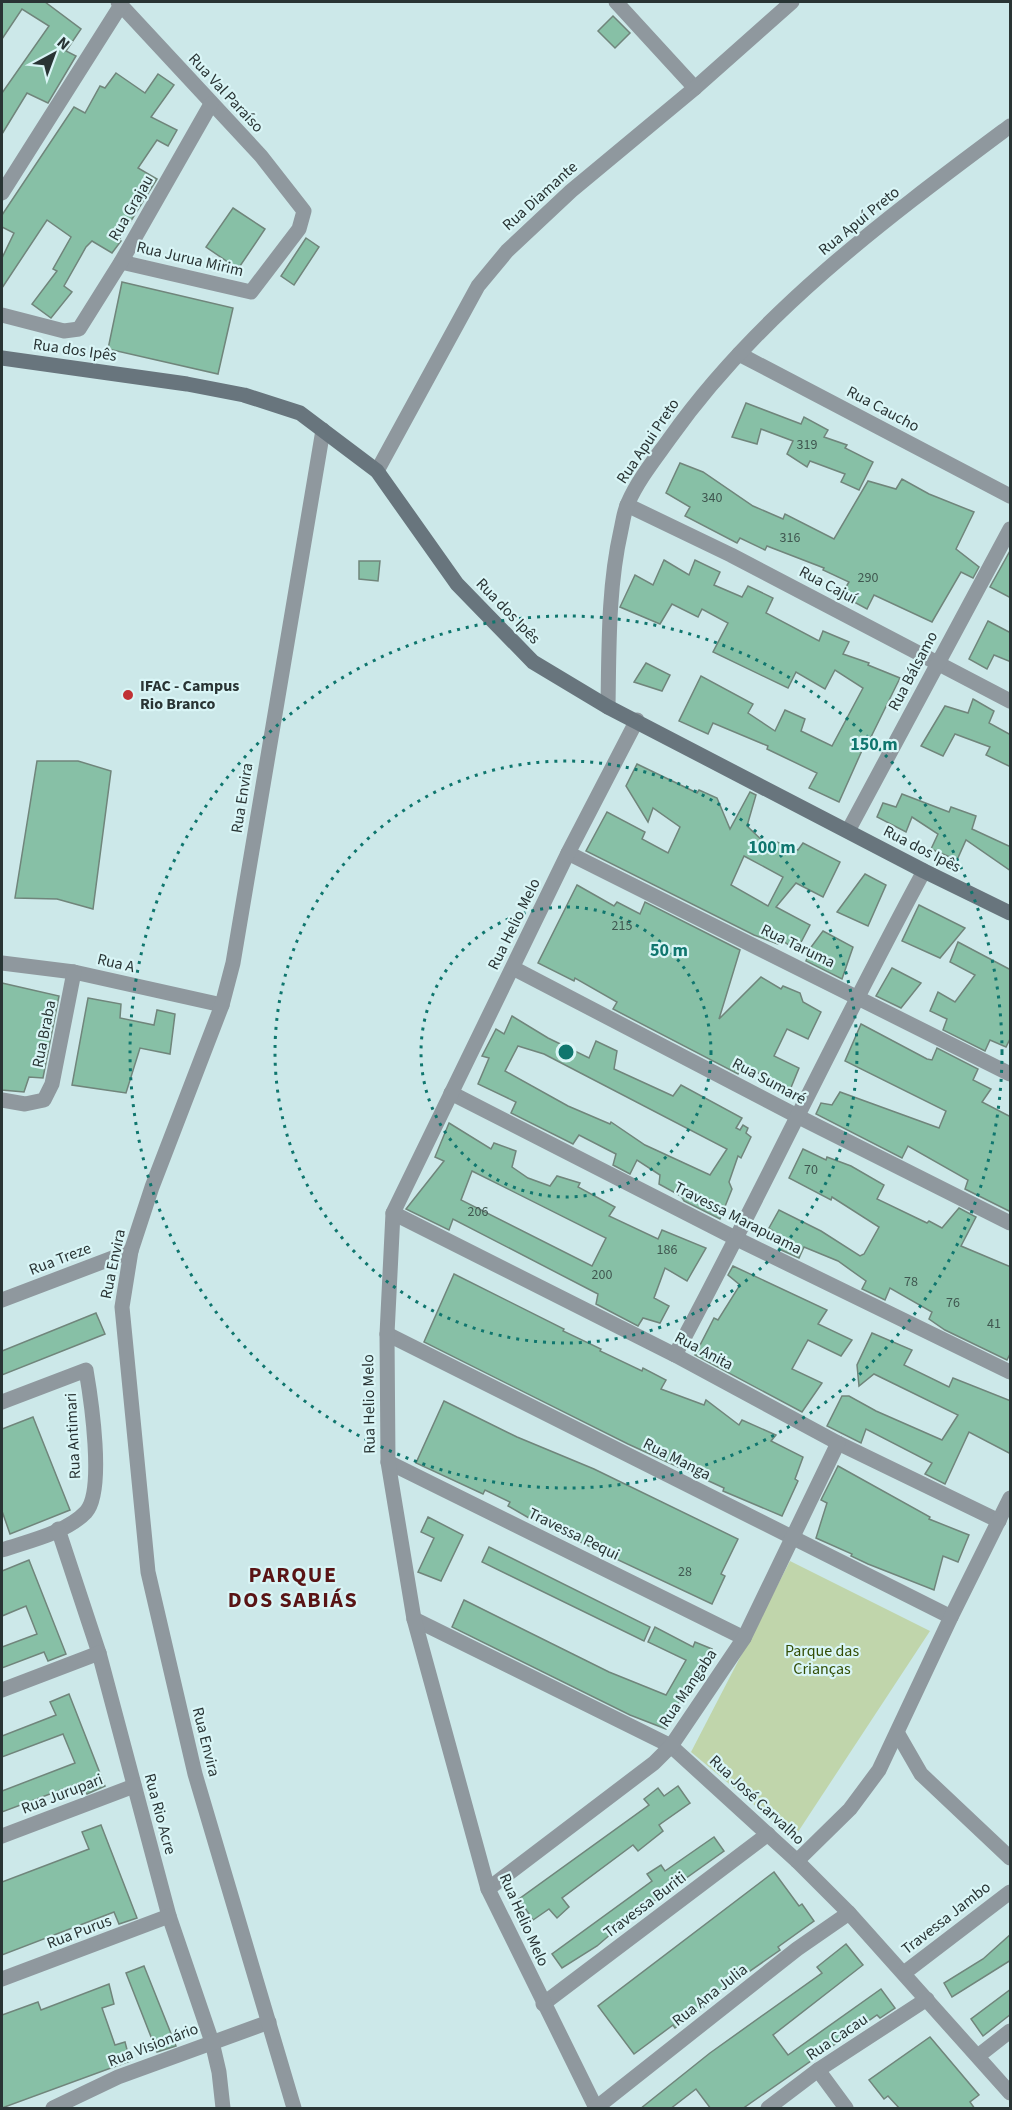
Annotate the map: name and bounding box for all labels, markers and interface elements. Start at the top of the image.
north arrow [24,24,84,84]
text: N [52,32,74,55]
street label: Rua Val Paraíso [183,48,269,138]
street label: Rua Diamante [498,156,582,236]
street label: Rua Grajau [103,171,159,245]
street label: Rua Apuí Preto [814,181,904,261]
street label: Rua Jurua Mirim [134,236,246,282]
street label: Rua dos Ipês [32,333,119,367]
street label: Rua Caucho [843,381,923,437]
street label: Rua Apui Preto [611,394,685,488]
house number: 319 [797,435,817,455]
house number: 340 [702,488,722,508]
house number: 316 [780,528,800,548]
street label: Rua Cajuí [795,561,862,610]
house number: 290 [858,568,878,588]
street label: Rua dos Ipês [471,573,545,649]
street label: Rua Bálsamo [883,627,943,715]
place label: IFAC - Campus Rio Branco [140,675,239,715]
marker: IFAC - Campus Rio Branco [121,688,135,702]
text: 150 m [850,732,898,757]
street label: Rua Envira [226,761,258,835]
street label: Rua dos Ipês [879,820,965,878]
text: 100 m [748,835,796,860]
street label: Rua Helio Melo [482,874,546,974]
house number: 215 [612,916,632,936]
street label: Rua Taruma [757,919,839,973]
text: 50 m [650,938,688,963]
street label: Rua A [95,948,137,978]
street label: Rua Braba [27,998,61,1070]
centre of rings [556,1042,576,1062]
street label: Rua Sumaré [728,1052,810,1110]
house number: 70 [804,1160,818,1180]
street label: Travessa Marapuama [670,1176,806,1260]
house number: 206 [468,1202,488,1222]
street label: Rua Envira [95,1227,131,1301]
street label: Rua Treze [26,1237,94,1281]
house number: 186 [657,1240,677,1260]
house number: 200 [592,1265,612,1285]
house number: 78 [904,1272,918,1292]
house number: 76 [946,1293,960,1313]
house number: 41 [987,1314,1001,1334]
street label: Rua Anita [671,1326,737,1376]
street label: Rua Helio Melo [357,1354,381,1454]
street label: Rua Antimari [60,1392,86,1480]
street label: Rua Manga [639,1433,715,1485]
street label: Travessa Pequi [525,1502,623,1566]
district label: PARQUE DOS SABIÁS [228,1559,358,1616]
house number: 28 [678,1562,692,1582]
park label: Parque das Crianças [785,1640,859,1680]
street label: Rua Mangaba [654,1645,722,1731]
street label: Rua Envira [187,1705,225,1779]
street label: Rua José Carvalho [705,1750,809,1850]
street label: Rua Jurupari [18,1768,106,1820]
street label: Rua Rio Acre [139,1771,181,1857]
street label: Travessa Buriti [599,1867,691,1943]
street label: Rua Helio Melo [494,1870,554,1970]
street label: Travessa Jambo [897,1876,995,1960]
street label: Rua Purus [43,1909,115,1954]
street label: Rua Ana Julia [668,1959,752,2031]
street label: Rua Cacau [802,2008,872,2066]
street label: Rua Visionário [104,2018,202,2072]

